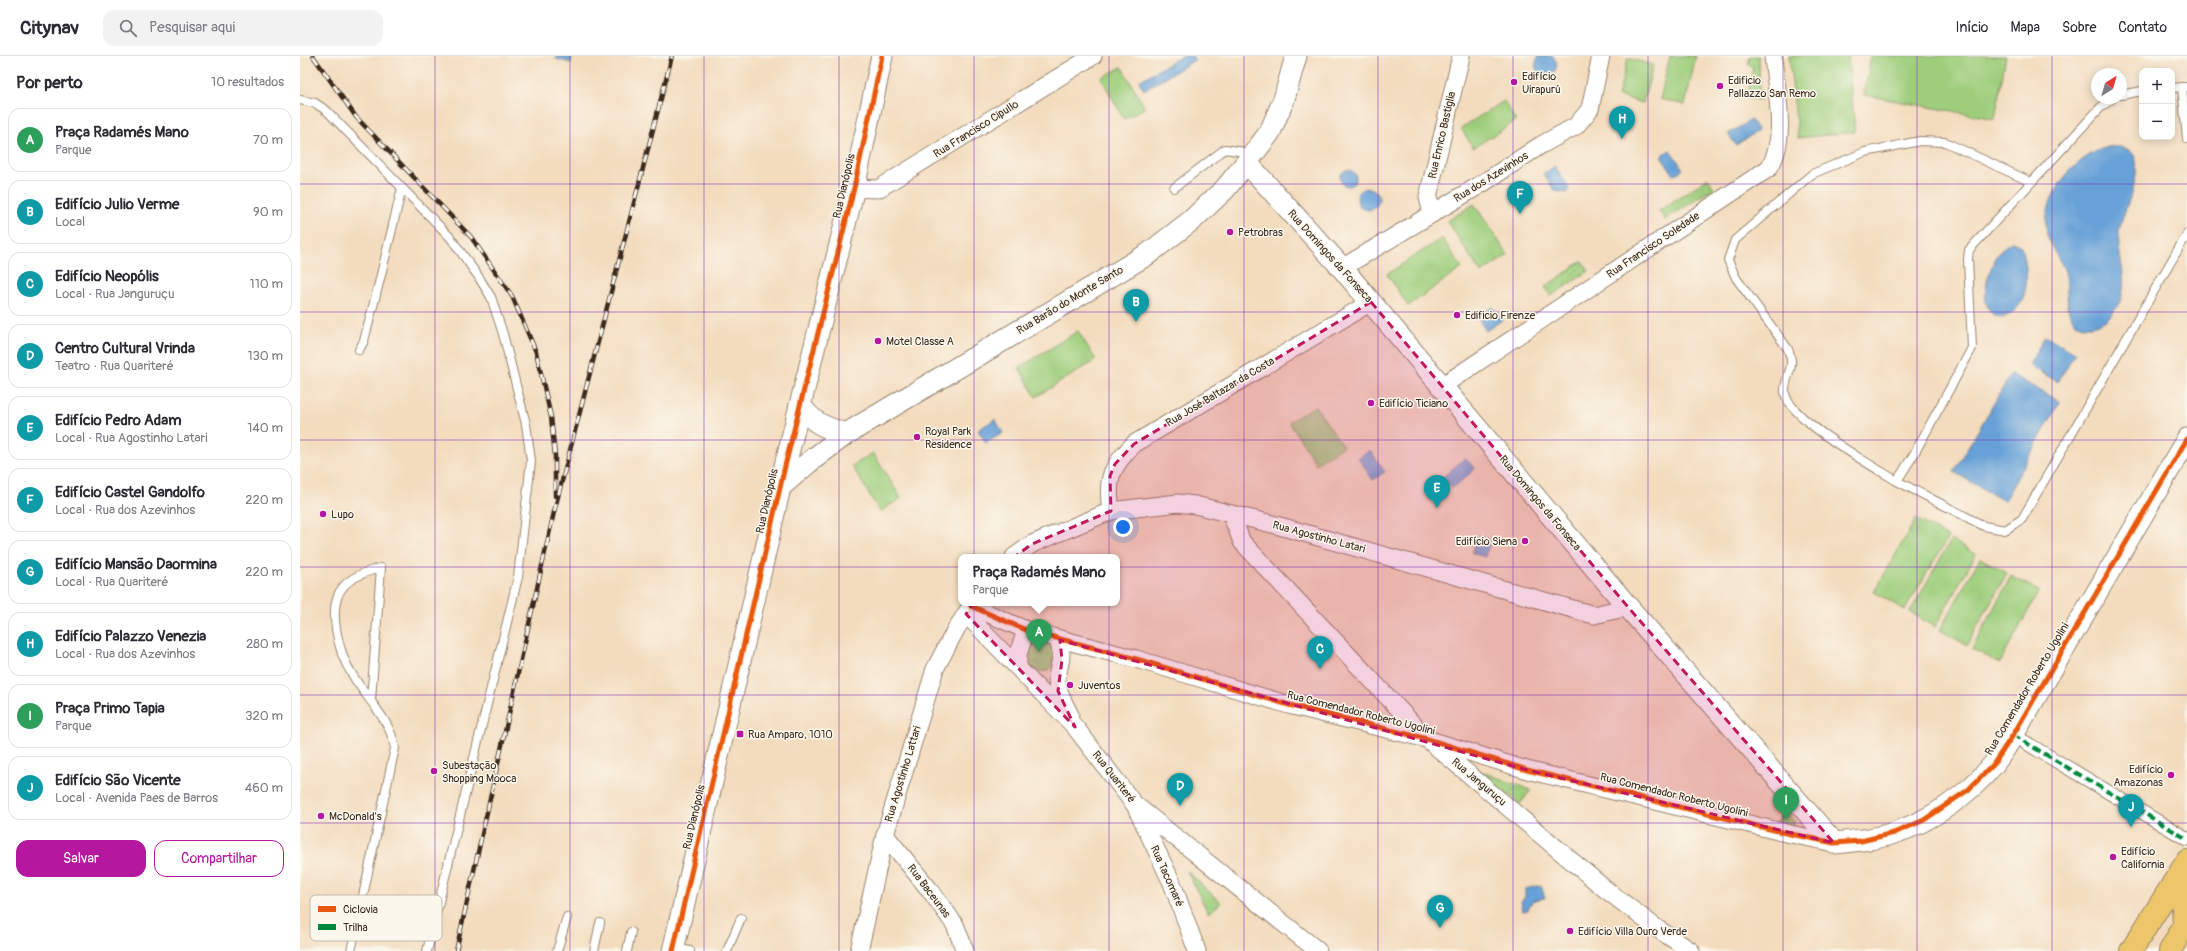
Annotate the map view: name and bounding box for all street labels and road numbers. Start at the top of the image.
street label: Rua Enrico Bastiglia [1426,90,1458,180]
street label: Rua Francisco Cipullo [931,97,1021,160]
street label: Rua dos Azevinhos [1452,149,1531,205]
street label: Rua Dianópolis [830,152,858,220]
street label: Rua Domingos da Fonseca [1285,207,1375,305]
street label: Rua Francisco Soledade [1604,209,1702,281]
street label: Rua Barão do Monte Santo [1014,263,1126,337]
street label: Rua José Baltazar da Costa [1163,354,1277,430]
street label: Rua Domingos da Fonseca [1496,453,1584,553]
street label: Rua Dianópolis [753,467,781,535]
street label: Rua Agostinho Latari [1271,518,1367,556]
street label: Rua Comendador Roberto Ugolini [1982,620,2072,757]
street label: Rua Comendador Roberto Ugolini [1286,688,1436,738]
street label: Rua Agostinho Lattari [882,724,924,824]
street label: Rua Quariteré [1090,748,1138,806]
street label: Rua Janguruçu [1449,755,1509,809]
street label: Rua Comendador Roberto Ugolini [1599,770,1749,820]
street label: Rua Dianópolis [680,783,708,851]
street label: Rua Tacomaré [1148,843,1186,909]
street label: Rua Baceunas [905,862,953,920]

